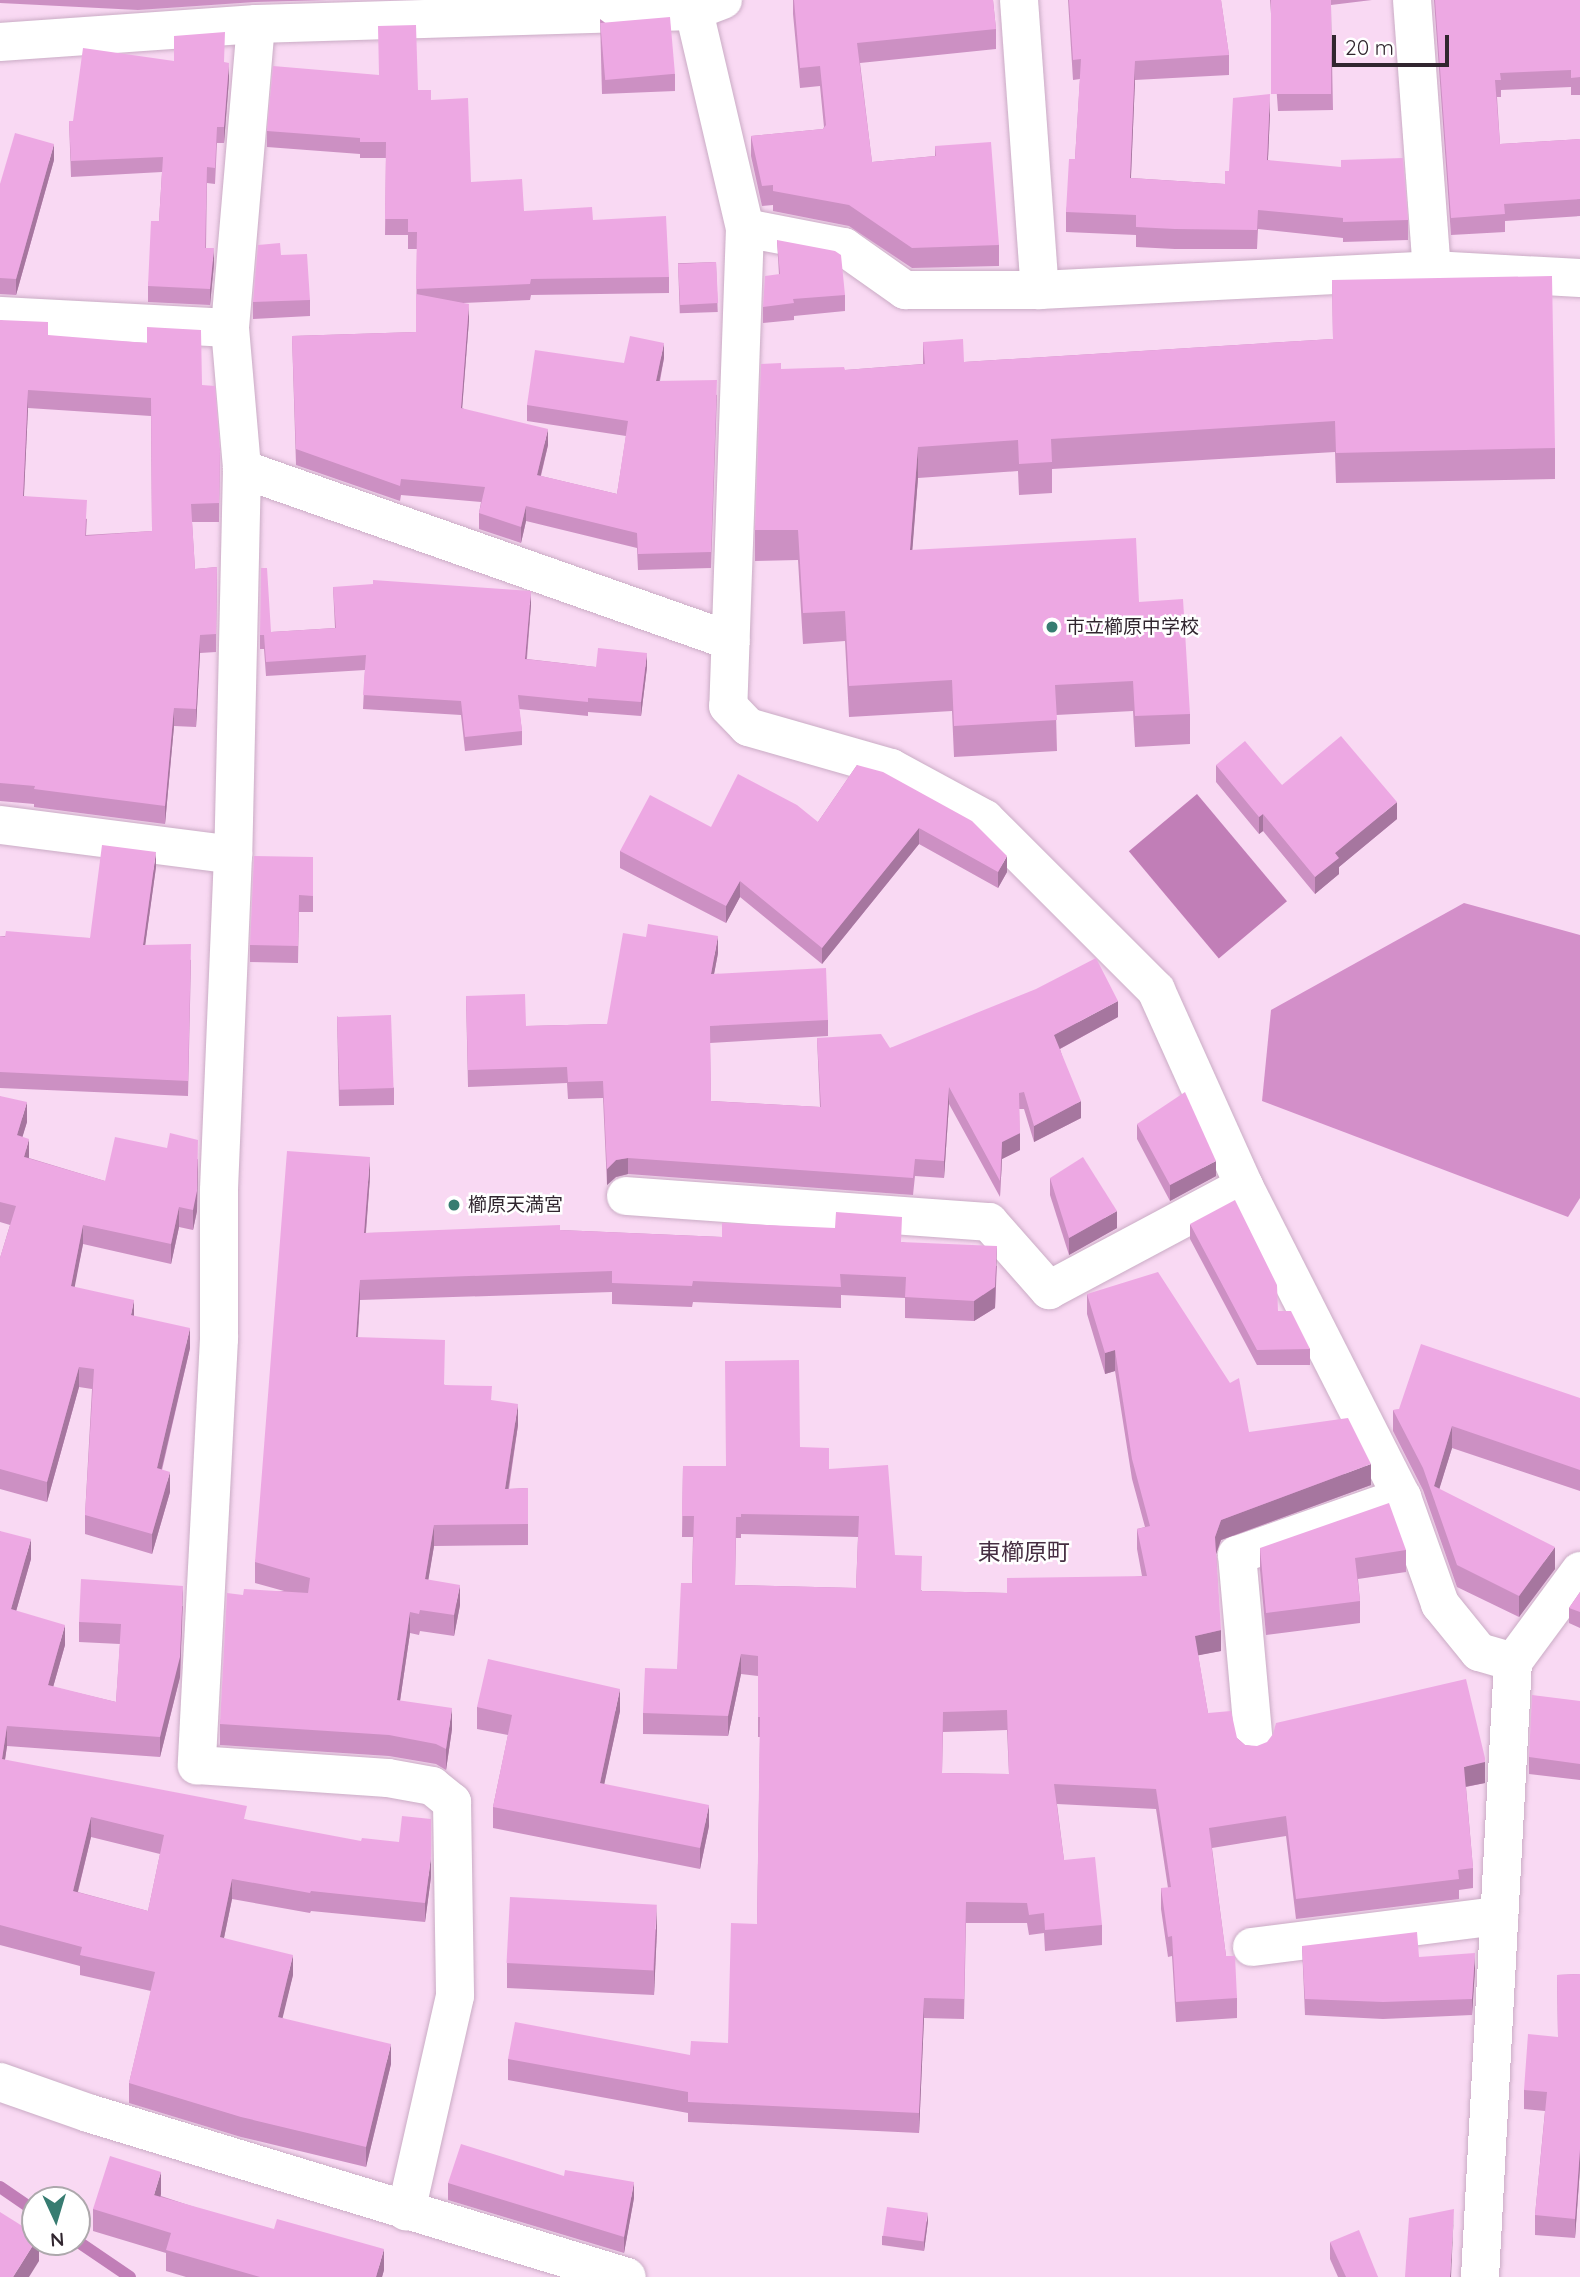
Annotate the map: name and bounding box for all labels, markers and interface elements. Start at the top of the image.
scale bar [1335,21,1452,65]
text: 20 m [1345,34,1394,60]
place label: 市立櫛原中学校 [1066,616,1199,638]
marker: 市立櫛原中学校 [1044,619,1060,635]
place label: 櫛原天満宮 [468,1194,563,1216]
marker: 櫛原天満宮 [446,1197,462,1213]
district label: 東櫛原町 [978,1538,1070,1566]
north arrow [21,2186,91,2256]
text: N [50,2227,65,2252]

